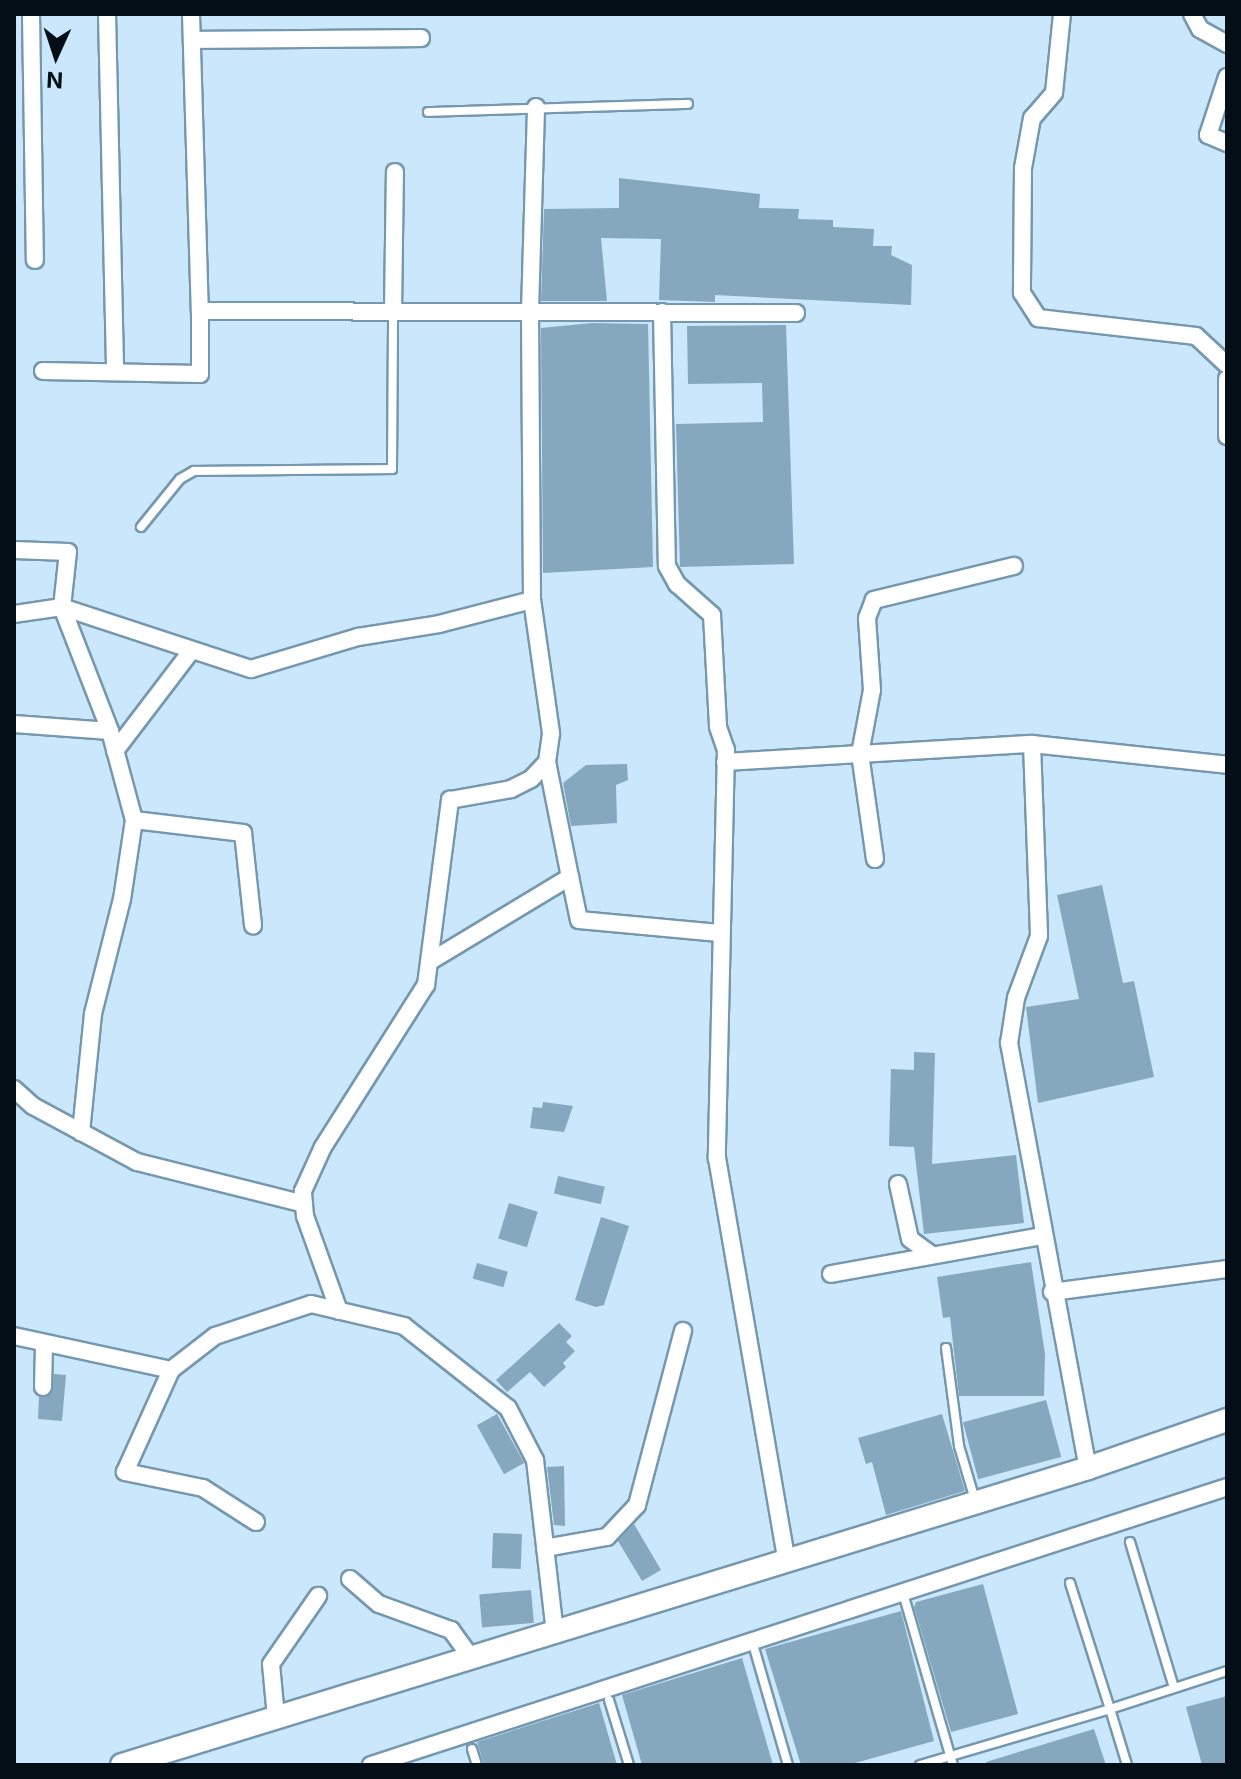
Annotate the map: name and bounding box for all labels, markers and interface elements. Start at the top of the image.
north arrow [16,16,96,96]
text: N [46,67,64,93]

